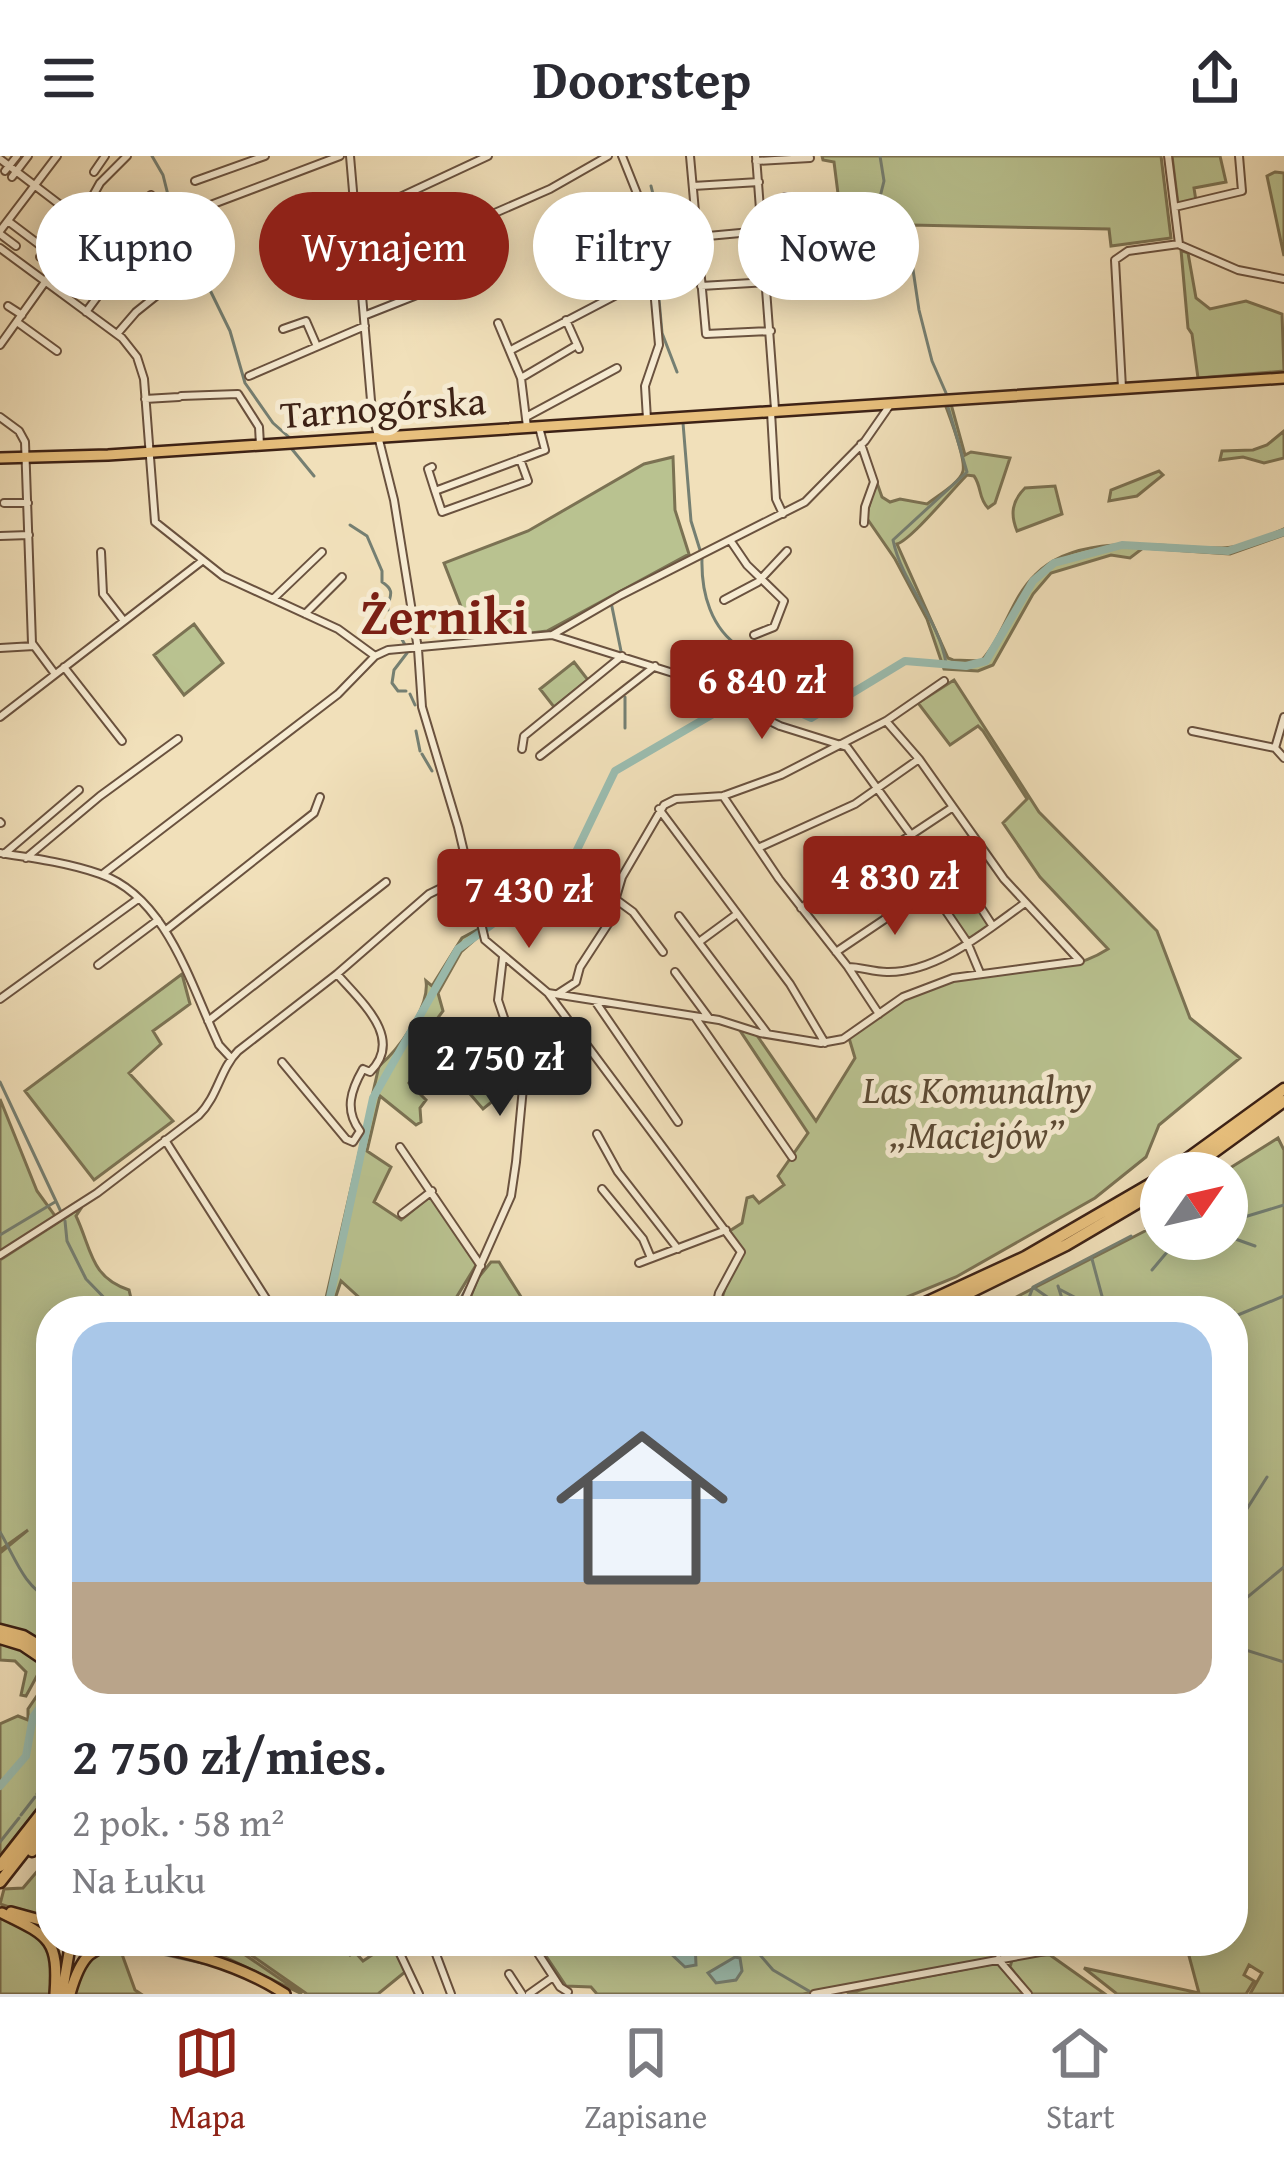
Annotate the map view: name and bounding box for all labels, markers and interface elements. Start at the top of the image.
text: Doorstep [533,39,751,118]
icon: menu [36,45,102,111]
icon: share [1182,45,1248,111]
chip: Kupno [36,192,235,300]
chip: Wynajem [259,192,509,300]
chip: Filtry [533,192,714,300]
chip: Nowe [738,192,919,300]
street label: Tarnogórska [278,371,488,442]
district label: Żerniki [360,578,528,653]
pin: 6 840 zł [638,640,886,742]
text: 6 840 zł [697,650,827,707]
pin: 4 830 zł [771,836,1019,938]
text: 4 830 zł [830,846,960,903]
pin: 7 430 zł [405,849,653,951]
text: 7 430 zł [464,859,594,916]
pin: 2 750 zł [376,1017,624,1119]
text: 2 750 zł [435,1027,565,1084]
park label: Las Komunalny „Maciejów” [861,1060,1092,1162]
north arrow [1140,1152,1248,1260]
map controls [1140,1152,1248,1260]
icon: home [534,1400,750,1616]
text: 2 750 zł/mies. [72,1718,387,1793]
text: 2 pok. · 58 m² [72,1793,284,1850]
text: Na Łuku [72,1850,206,1907]
tab: Mapa [169,2020,245,2140]
tab: Zapisane [584,2020,707,2140]
tab: Start [1046,2020,1115,2140]

